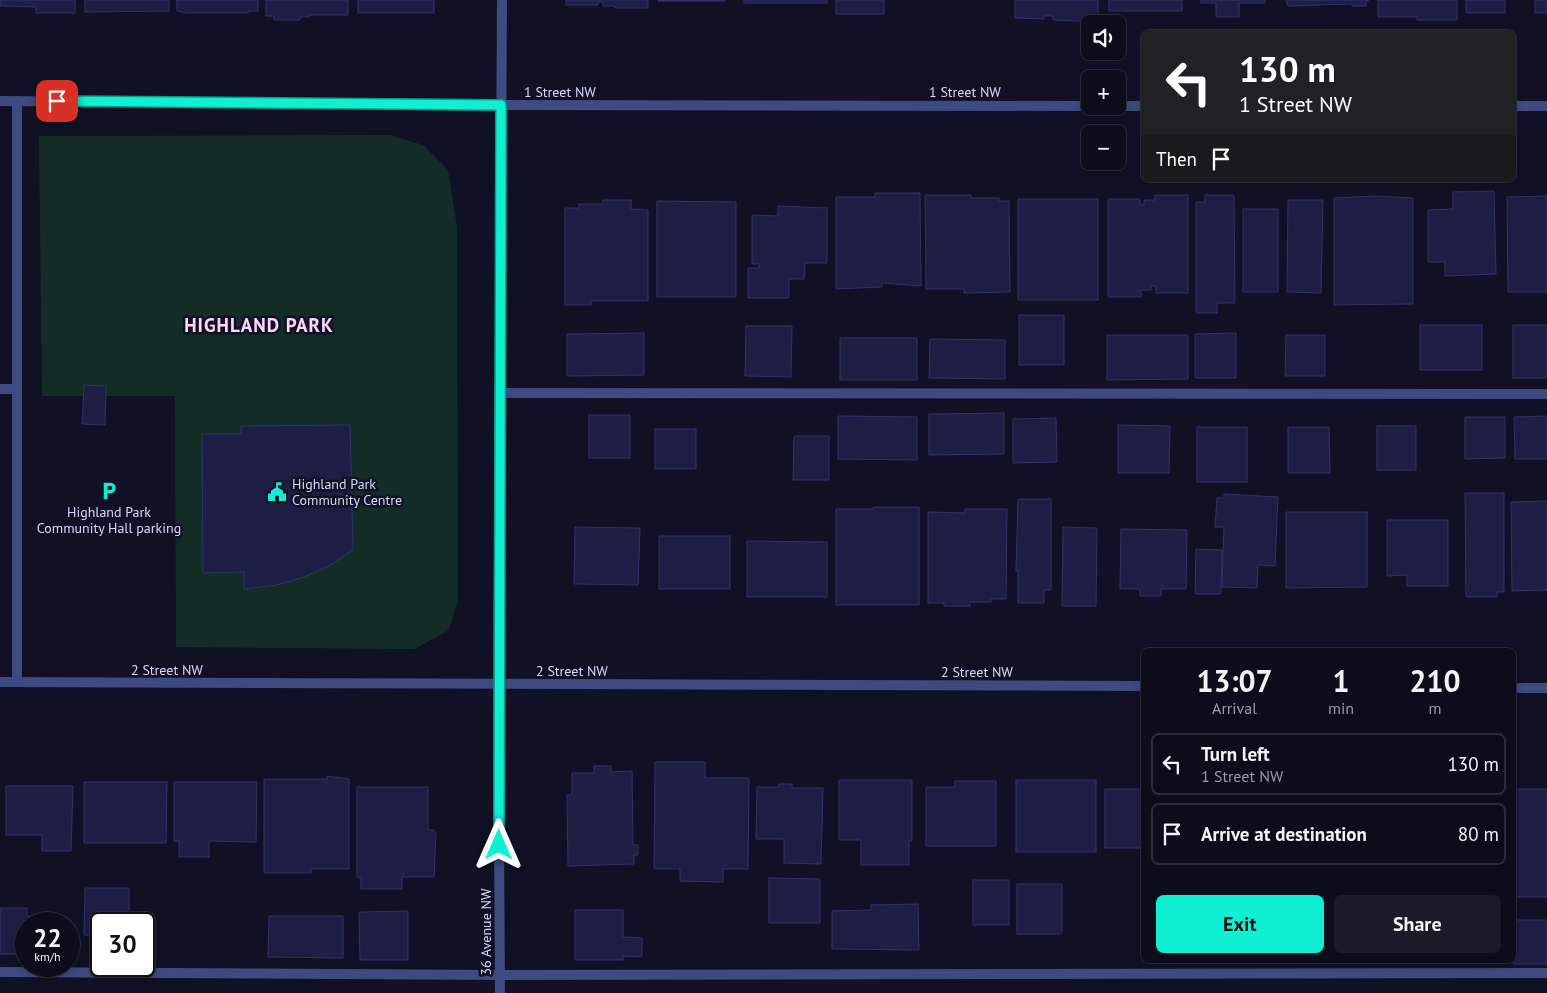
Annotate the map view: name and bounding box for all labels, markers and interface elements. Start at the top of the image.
map controls [1081,15,1126,170]
button: sound [1081,15,1126,60]
text: 130 m [1239,46,1336,92]
icon: left [1156,50,1221,115]
button: + [1081,70,1126,115]
pin [36,80,78,122]
street label: 1 Street NW [524,83,596,101]
street label: 1 Street NW [929,83,1001,101]
icon: arrive [43,87,71,115]
text: 1 Street NW [1239,90,1352,118]
button: − [1081,125,1126,170]
icon: arrive [1207,145,1235,173]
text: Then [1156,147,1197,171]
district label: HIGHLAND PARK [184,313,334,337]
place label: Highland Park Community Centre [292,475,402,509]
parking icon: Highland Park Community Hall parking [98,480,120,502]
public building icon: Highland Park Community Centre [266,481,288,503]
place label: Highland Park Community Hall parking [37,503,181,537]
street label: 2 Street NW [131,661,203,679]
text: 13:07 [1196,661,1273,700]
text: 1 [1333,661,1350,700]
text: 210 [1409,661,1461,700]
street label: 2 Street NW [536,662,608,680]
street label: 2 Street NW [941,663,1013,681]
text: Arrival [1212,698,1257,718]
text: min [1328,698,1354,718]
text: m [1429,698,1442,718]
text: Turn left [1201,742,1270,766]
icon: left [1158,750,1186,778]
text: 130 m [1447,752,1499,776]
text: 1 Street NW [1201,766,1283,786]
position arrow [472,818,524,870]
icon: arrive [1158,820,1186,848]
text: Arrive at destination [1201,822,1367,846]
text: 80 m [1458,822,1499,846]
street label: 36 Avenue NW [477,888,495,976]
button: Exit [1156,895,1324,953]
button: Share [1334,895,1501,953]
speed limit sign: 30 [90,912,155,977]
text: 22 [33,922,62,954]
text: km/h [34,949,61,964]

